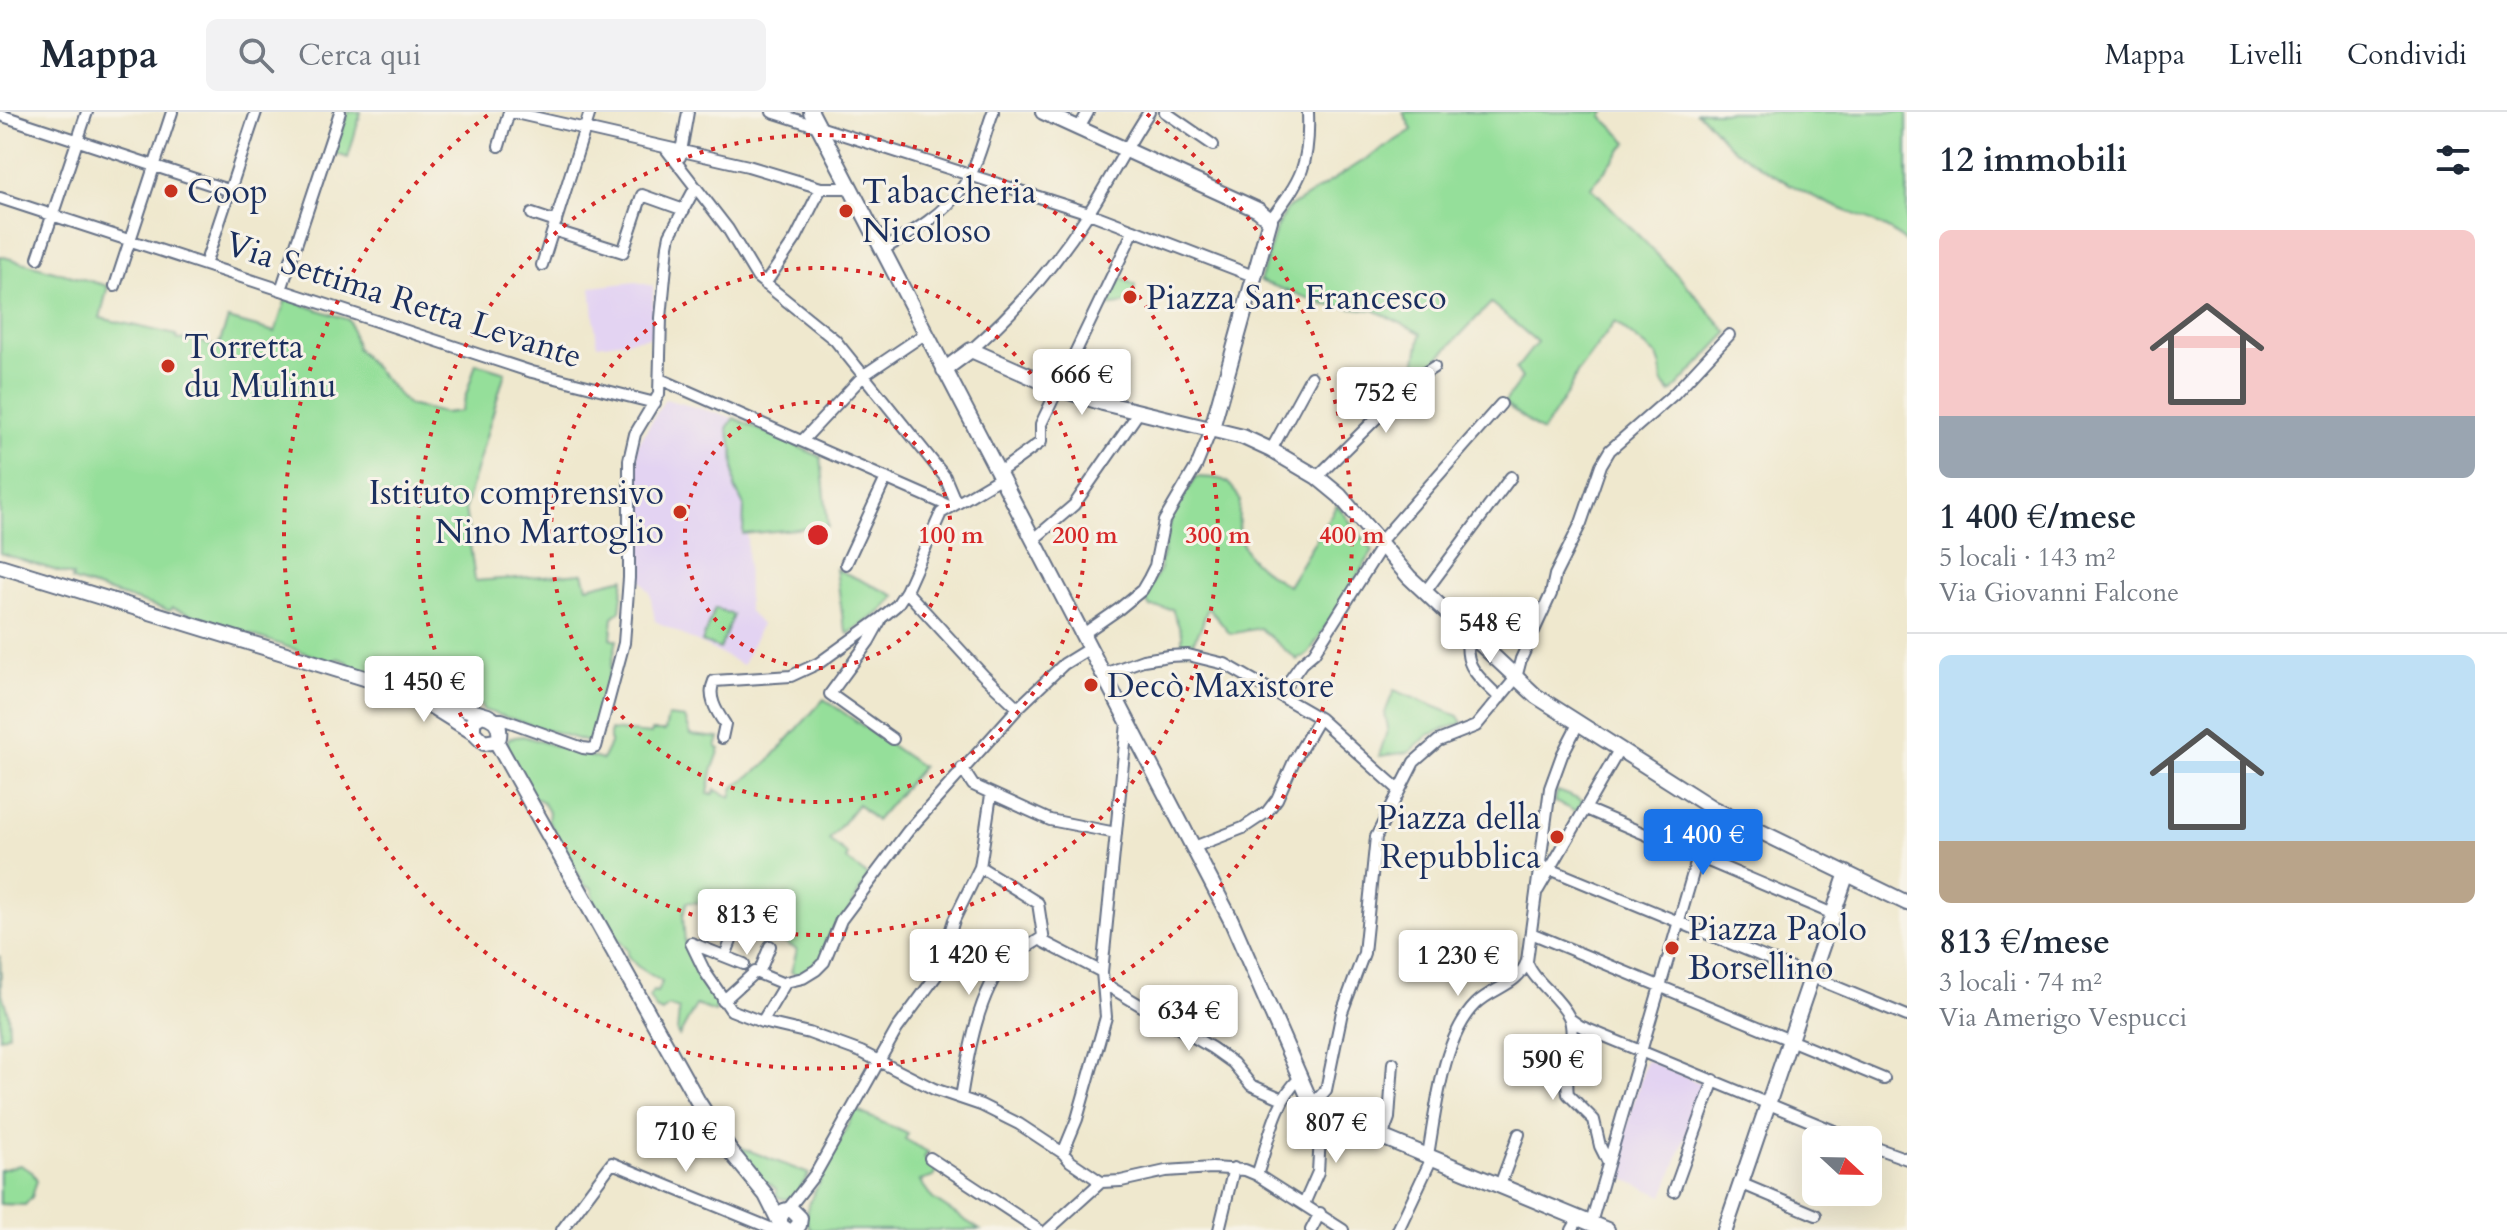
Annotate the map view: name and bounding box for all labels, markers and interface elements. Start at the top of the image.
search box [206,19,766,91]
text: Mappa [40,29,158,81]
icon: search [234,33,278,77]
text: Cerca qui [298,35,421,76]
text: Mappa [2105,36,2185,74]
text: Livelli [2229,36,2303,74]
text: Condividi [2347,36,2467,74]
text: 12 immobili [1939,137,2127,183]
icon: filters [2431,138,2475,182]
place label: Coop [187,169,268,215]
place label: Tabaccheria Nicoloso [862,169,1037,254]
marker: Coop [162,182,180,200]
marker: Tabaccheria Nicoloso [837,202,855,220]
street label: Via Settima Retta Levante [220,221,588,379]
place label: Piazza San Francesco [1146,275,1447,321]
icon: home [2135,282,2279,426]
marker: Piazza San Francesco [1121,288,1139,306]
place label: Torretta du Mulinu [184,324,337,409]
pin: 666 € [1026,349,1138,417]
marker: Torretta du Mulinu [159,357,177,375]
text: 666 € [1051,357,1113,392]
pin: 752 € [1330,367,1442,435]
text: 752 € [1355,375,1417,410]
place label: Istituto comprensivo Nino Martoglio [369,470,664,555]
text: 1 400 €/mese [1939,494,2137,540]
marker: Istituto comprensivo Nino Martoglio [671,503,689,521]
text: 100 m [918,519,985,552]
text: 200 m [1052,519,1119,552]
text: 300 m [1185,519,1252,552]
text: 400 m [1319,519,1386,552]
centre of rings [804,521,832,549]
text: 5 locali · 143 m² [1939,540,2115,575]
text: Via Giovanni Falcone [1939,575,2179,610]
pin: 548 € [1434,597,1546,665]
text: 548 € [1459,605,1521,640]
pin: 1 450 € [350,656,498,724]
place label: Decò Maxistore [1107,663,1335,709]
text: 1 450 € [383,664,465,699]
marker: Decò Maxistore [1082,676,1100,694]
icon: home [2135,707,2279,851]
place label: Piazza della Repubblica [1377,795,1541,880]
pin: 1 400 € [1629,809,1777,877]
text: 1 400 € [1662,817,1744,852]
marker: Piazza della Repubblica [1548,828,1566,846]
pin: 813 € [691,889,803,957]
text: 813 € [716,897,778,932]
place label: Piazza Paolo Borsellino [1688,906,1867,991]
text: 813 €/mese [1939,919,2110,965]
pin: 1 420 € [895,929,1043,997]
pin: 1 230 € [1384,930,1532,998]
text: 1 420 € [928,937,1010,972]
text: 1 230 € [1417,938,1499,973]
marker: Piazza Paolo Borsellino [1663,939,1681,957]
text: 3 locali · 74 m² [1939,965,2102,1000]
pin: 634 € [1133,985,1245,1053]
text: 634 € [1158,993,1220,1028]
text: Via Amerigo Vespucci [1939,1000,2187,1035]
pin: 590 € [1497,1034,1609,1102]
text: 590 € [1522,1042,1584,1077]
pin: 807 € [1280,1097,1392,1165]
text: 807 € [1305,1105,1367,1140]
pin: 710 € [630,1106,742,1174]
text: 710 € [655,1114,717,1149]
north arrow [1802,1126,1882,1206]
map controls [1802,1126,1882,1206]

